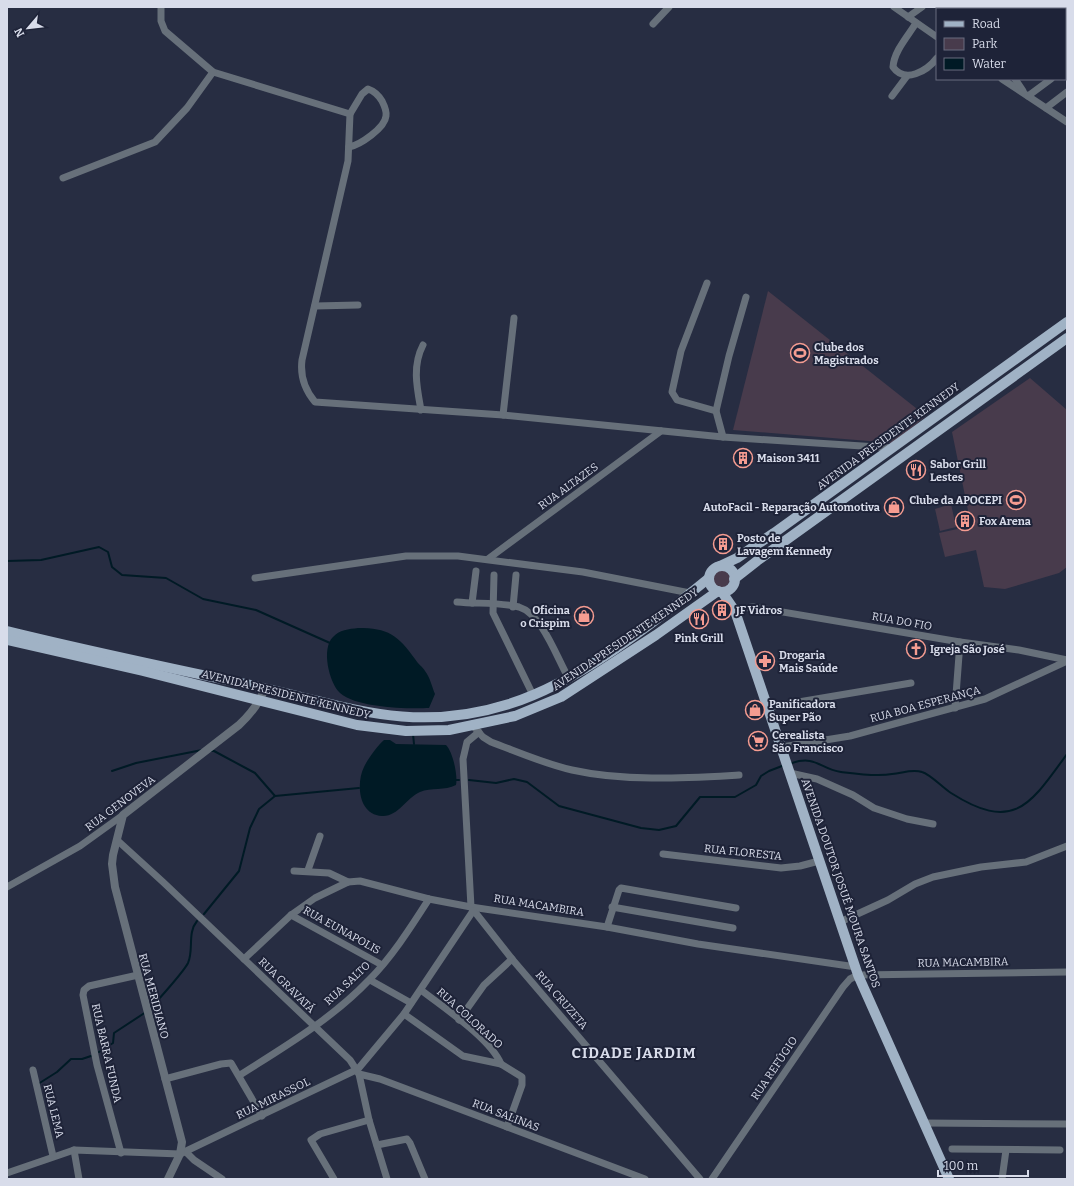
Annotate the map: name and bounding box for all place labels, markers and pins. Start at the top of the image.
place label: Clube dos Magistrados [814,341,879,367]
sports icon: Clube dos Magistrados [789,342,811,364]
building icon: Maison 3411 [732,447,754,469]
place label: Maison 3411 [757,452,820,465]
place label: Sabor Grill Lestes [930,458,986,484]
restaurant icon: Sabor Grill Lestes [905,459,927,481]
sports icon: Clube da APOCEPI [1005,489,1027,511]
place label: Clube da APOCEPI [909,494,1002,507]
shop icon: AutoFacil - Reparação Automotiva [883,496,905,518]
place label: AutoFacil - Reparação Automotiva [703,501,881,514]
building icon: Fox Arena [954,510,976,532]
place label: Fox Arena [979,515,1032,528]
place label: Posto de Lavagem Kennedy [737,532,833,558]
building icon: Posto de Lavagem Kennedy [712,533,734,555]
building icon: JF Vidros [711,599,733,621]
place label: Oficina o Crispim [520,604,571,630]
place label: JF Vidros [735,604,783,617]
shop icon: Oficina o Crispim [573,605,595,627]
restaurant icon: Pink Grill [688,608,710,630]
place label: Pink Grill [674,632,724,645]
church icon: Igreja São José [905,638,927,660]
place label: Igreja São José [930,643,1005,656]
place label: Drogaria Mais Saúde [779,649,838,675]
pharmacy icon: Drogaria Mais Saúde [754,650,776,672]
place label: Panificadora Super Pão [769,698,836,724]
shop icon: Panificadora Super Pão [744,699,766,721]
place label: Cerealista São Francisco [772,729,843,755]
supermarket icon: Cerealista São Francisco [747,730,769,752]

